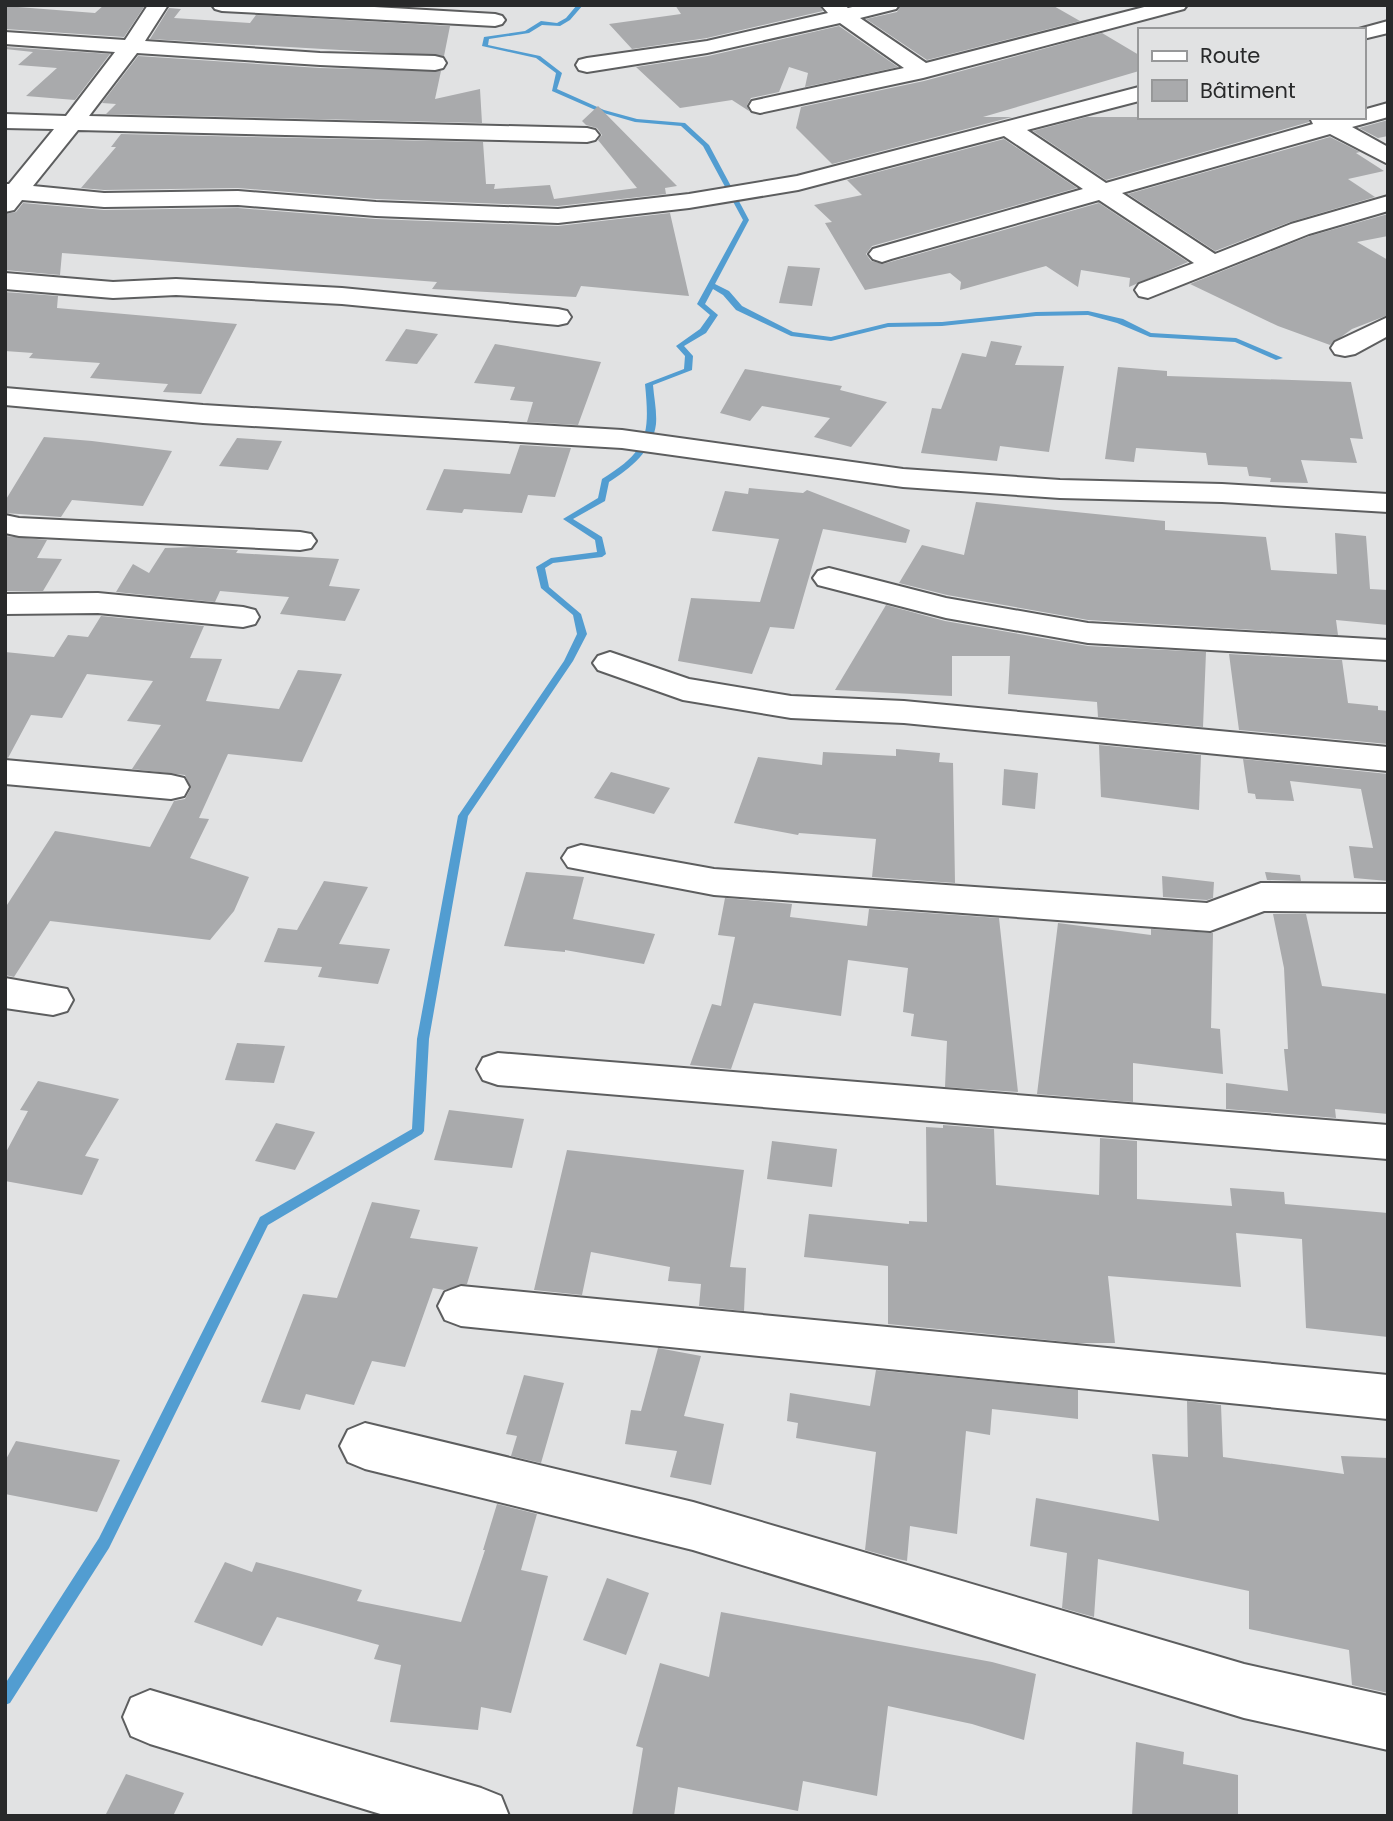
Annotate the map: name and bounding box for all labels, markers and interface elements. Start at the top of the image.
legend [1138,28,1365,119]
text: Route [1200,41,1260,70]
text: Bâtiment [1200,76,1296,105]

